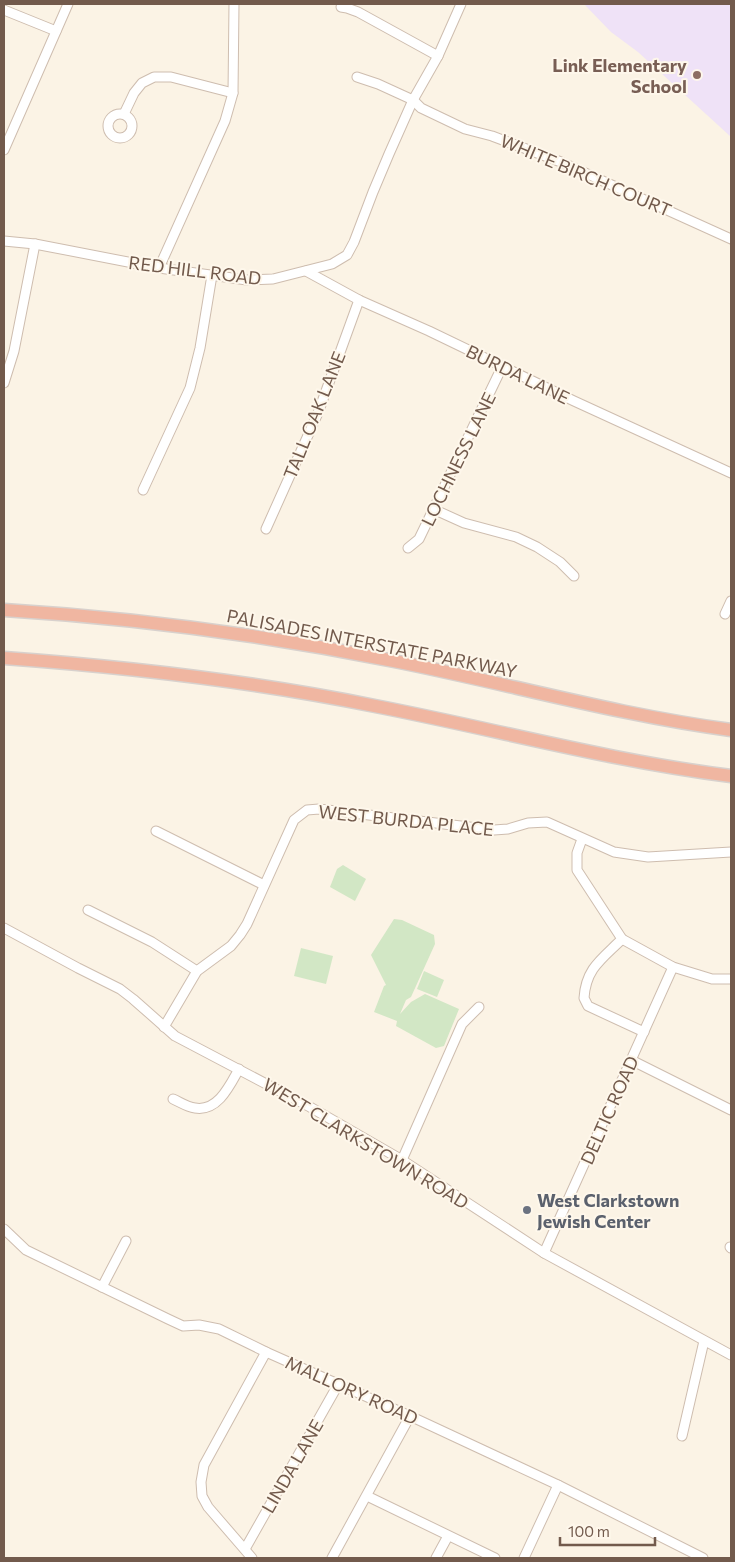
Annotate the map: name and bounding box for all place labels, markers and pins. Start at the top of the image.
place label: Link Elementary School [552,54,687,97]
marker: Link Elementary School [691,69,703,81]
place label: West Clarkstown Jewish Center [537,1189,679,1232]
marker: West Clarkstown Jewish Center [521,1204,533,1216]

